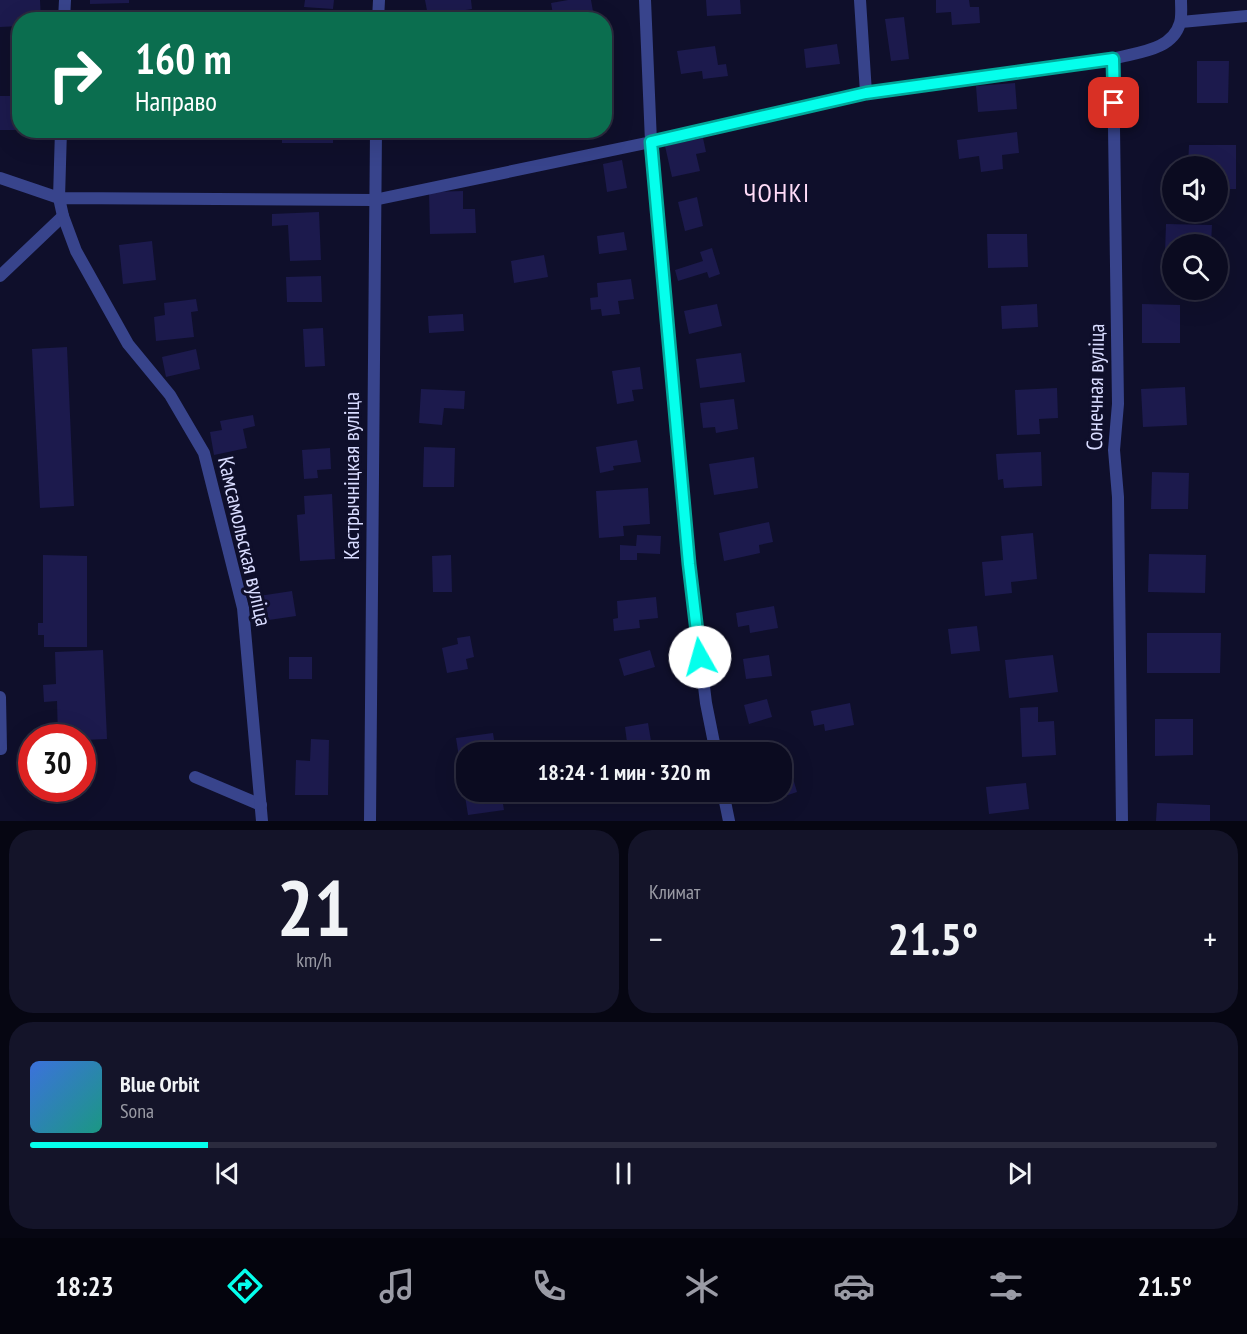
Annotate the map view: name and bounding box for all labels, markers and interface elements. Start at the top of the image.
text: 160 m [135,31,232,86]
icon: right [36,36,114,114]
pin [1088,77,1139,128]
text: Направо [135,84,217,118]
icon: arrive [1097,86,1130,119]
map controls [1162,156,1228,300]
button: sound [1162,156,1228,222]
district label: ЧОНКІ [743,176,811,209]
button: search [1162,234,1228,300]
street label: Сонечная вуліца [1080,323,1110,451]
street label: Кастрычніцкая вуліца [337,392,365,560]
street label: Камсамольская вуліца [212,453,278,629]
position arrow [668,625,732,689]
speed limit sign: 30 [18,724,96,802]
text: 18:24 · 1 мин · 320 m [538,758,710,786]
text: 21 [277,857,351,958]
text: Климат [649,879,700,905]
text: 21.5° [888,909,978,967]
text: − [649,917,663,960]
text: + [1203,917,1217,960]
text: km/h [296,947,332,973]
text: Blue Orbit [120,1070,199,1098]
text: Sona [120,1098,154,1124]
icon: previous [211,1157,244,1190]
icon: pause [607,1157,640,1190]
icon: next [1003,1157,1036,1190]
icon: directions [224,1265,266,1307]
icon: music [376,1265,418,1307]
icon: phone [528,1265,570,1307]
icon: climate [681,1265,723,1307]
icon: car [833,1265,875,1307]
icon: filters [985,1265,1027,1307]
text: 18:23 [55,1269,114,1303]
text: 21.5° [1138,1269,1192,1303]

